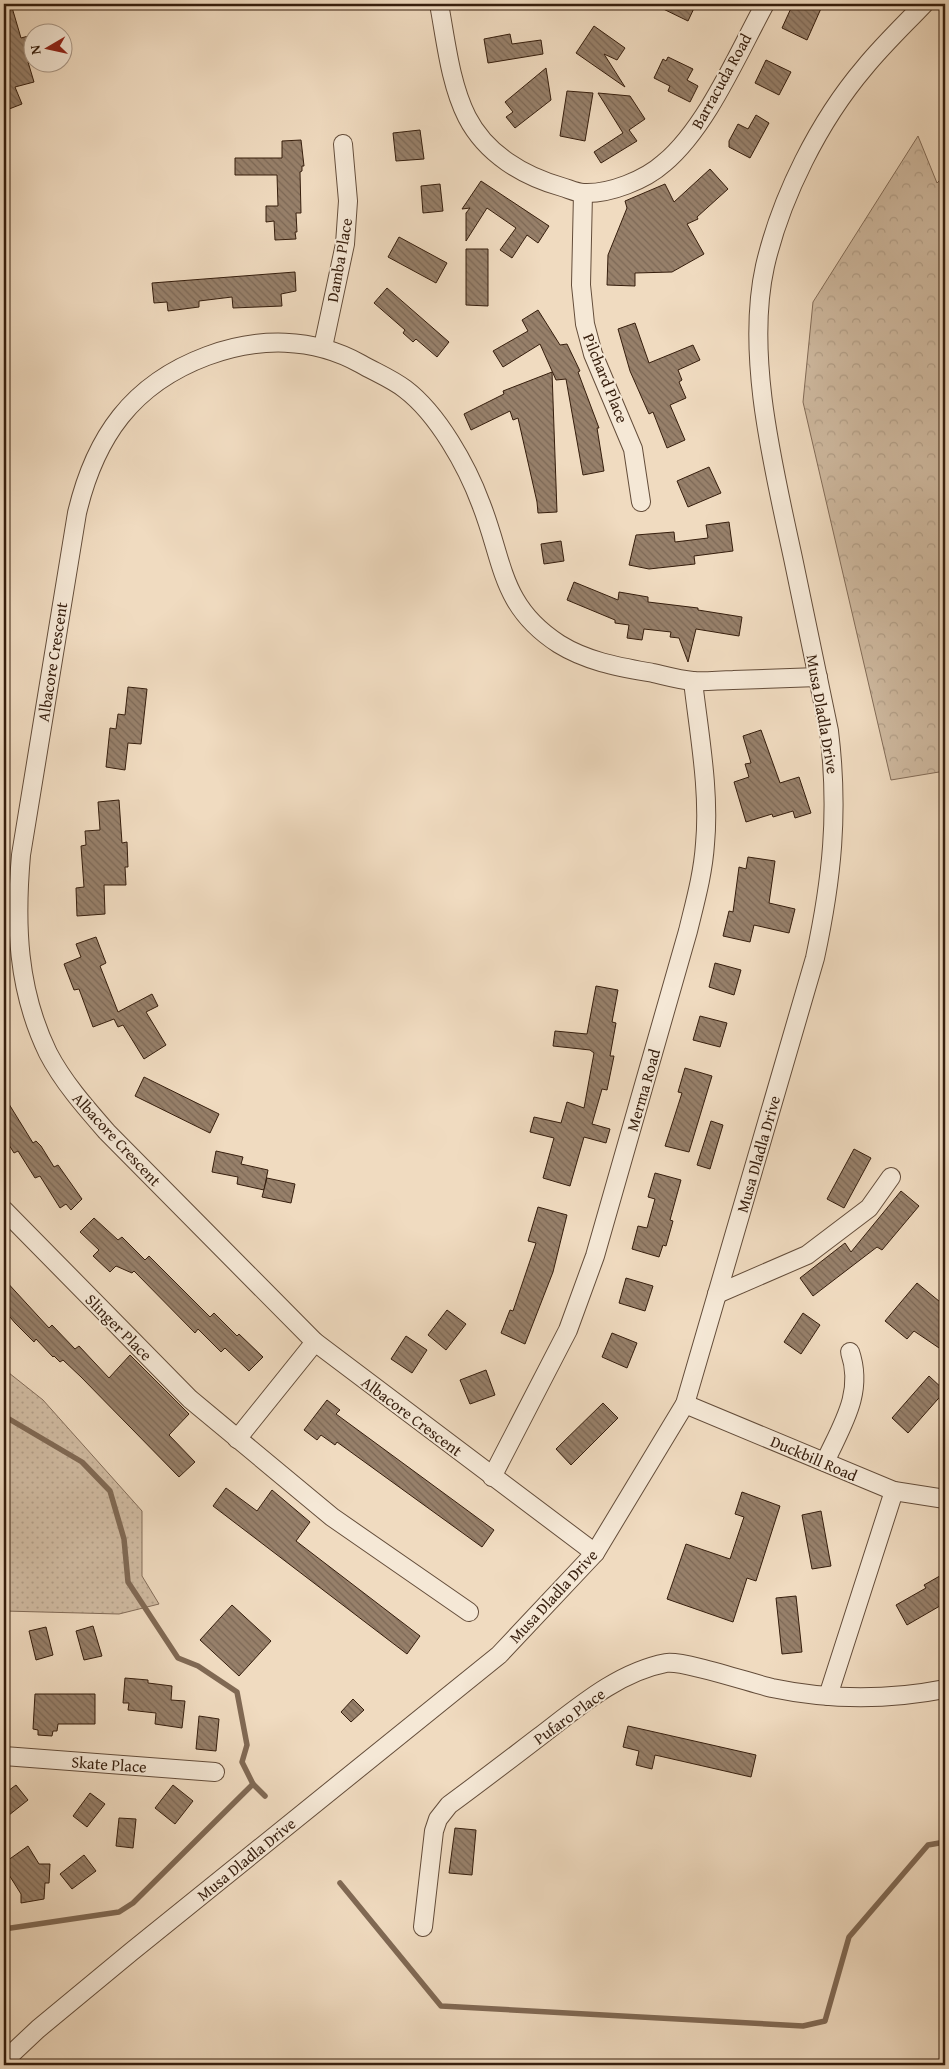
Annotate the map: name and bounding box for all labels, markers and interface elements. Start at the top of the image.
north arrow [22,22,72,72]
street label: Barracuda Road [685,28,757,133]
text: N [24,43,46,56]
street label: Damba Place [320,216,358,304]
street label: Pilchard Place [577,330,635,426]
street label: Albacore Crescent [31,600,73,724]
street label: Musa Dladla Drive [801,652,845,776]
street label: Merma Road [620,1045,666,1134]
street label: Albacore Crescent [67,1087,167,1192]
street label: Musa Dladla Drive [730,1093,786,1215]
street label: Slinger Place [80,1288,158,1366]
street label: Albacore Crescent [357,1370,468,1462]
street label: Duckbill Road [767,1429,862,1487]
street label: Musa Dladla Drive [503,1544,603,1648]
street label: Pufaro Place [528,1682,610,1750]
street label: Skate Place [71,1749,147,1779]
street label: Musa Dladla Drive [191,1812,301,1906]

